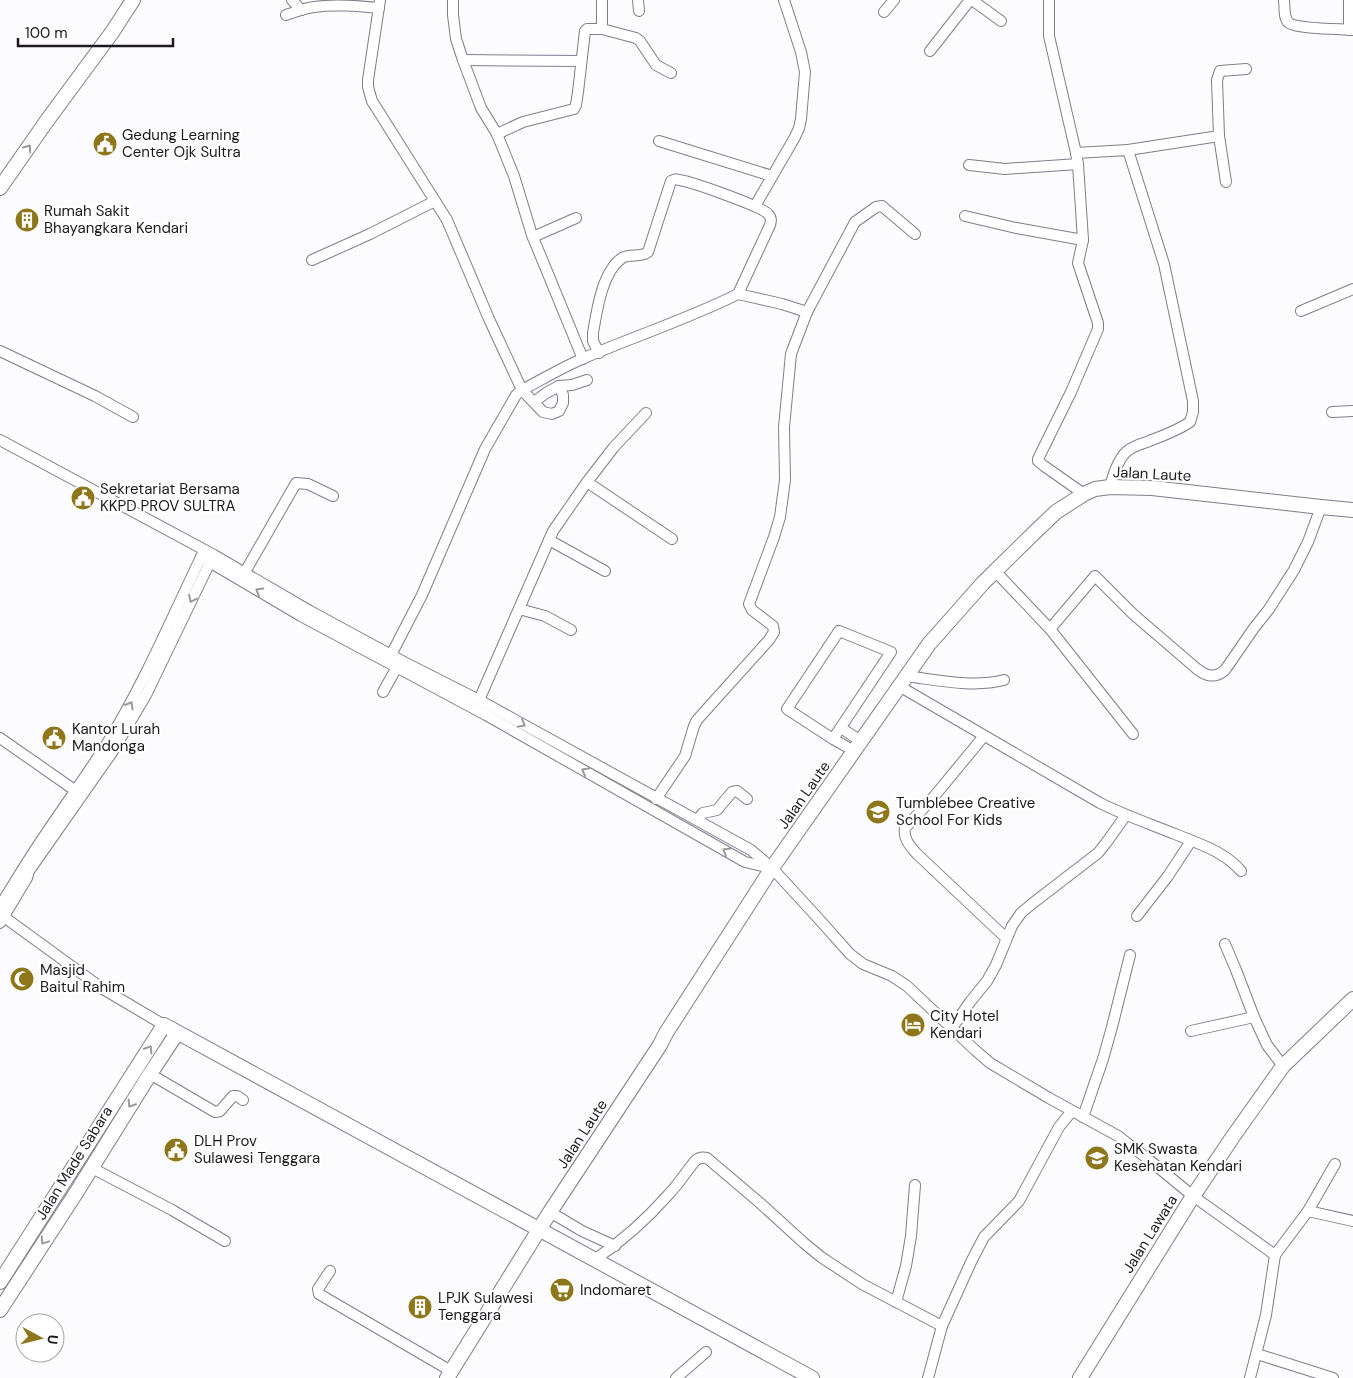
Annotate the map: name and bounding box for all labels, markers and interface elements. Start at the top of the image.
scale bar [18,15,172,47]
text: 100 m [25,23,68,43]
place label: Gedung Learning Center Ojk Sultra [122,125,241,162]
public building icon: Gedung Learning Center Ojk Sultra [92,131,118,157]
one-way arrow [22,144,31,154]
place label: Rumah Sakit Bhayangkara Kendari [44,201,188,238]
building icon: Rumah Sakit Bhayangkara Kendari [14,207,40,233]
street label: Jalan Laute [1112,462,1192,486]
place label: Sekretariat Bersama KKPD PROV SULTRA [100,479,240,516]
public building icon: Sekretariat Bersama KKPD PROV SULTRA [70,485,96,511]
one-way arrow [255,588,264,598]
one-way arrow [188,593,198,602]
one-way arrow [123,701,133,710]
one-way arrow [517,718,526,728]
place label: Kantor Lurah Mandonga [72,719,160,756]
public building icon: Kantor Lurah Mandonga [41,725,67,751]
street label: Jalan Laute [773,757,835,833]
one-way arrow [582,767,591,777]
place label: Tumblebee Creative School For Kids [896,793,1035,830]
school or university icon: Tumblebee Creative School For Kids [865,799,891,825]
one-way arrow [723,848,732,858]
place label: Masjid Baitul Rahim [40,960,125,997]
mosque icon: Masjid Baitul Rahim [9,966,35,992]
place label: City Hotel Kendari [930,1006,999,1043]
hotel icon: City Hotel Kendari [900,1012,926,1038]
one-way arrow [142,1046,152,1055]
street label: Jalan Laute [552,1096,612,1172]
one-way arrow [128,1098,138,1107]
street label: Jalan Made Sabara [31,1102,117,1224]
place label: DLH Prov Sulawesi Tenggara [194,1131,320,1168]
public building icon: DLH Prov Sulawesi Tenggara [163,1137,189,1163]
place label: SMK Swasta Kesehatan Kendari [1114,1139,1242,1176]
school or university icon: SMK Swasta Kesehatan Kendari [1084,1145,1110,1171]
street label: Jalan Lawata [1118,1191,1182,1277]
one-way arrow [41,1236,51,1245]
supermarket icon: Indomaret [549,1277,575,1303]
place label: Indomaret [580,1280,651,1300]
place label: LPJK Sulawesi Tenggara [438,1288,533,1325]
building icon: LPJK Sulawesi Tenggara [407,1294,433,1320]
north arrow [15,1313,65,1363]
text: U [43,1334,62,1345]

